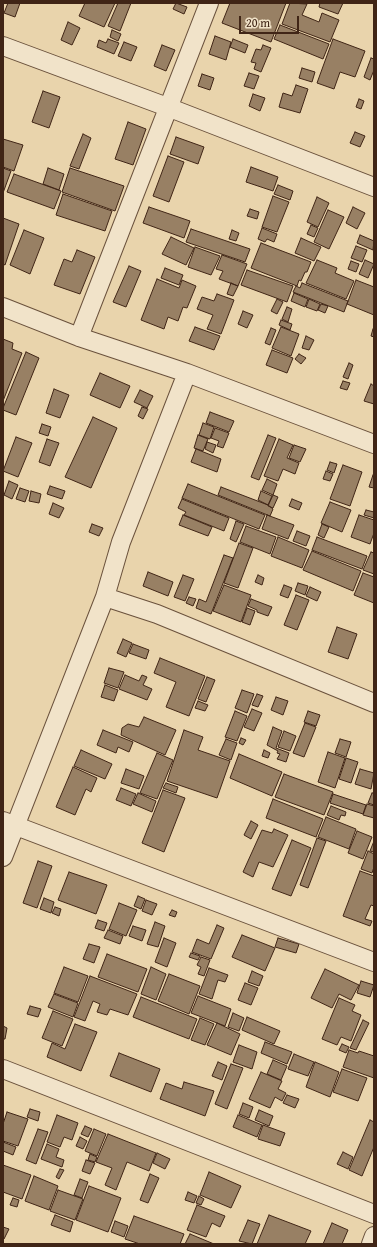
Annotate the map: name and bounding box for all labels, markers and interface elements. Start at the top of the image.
scale bar [241,8,301,34]
text: 20 m [246,14,270,31]

